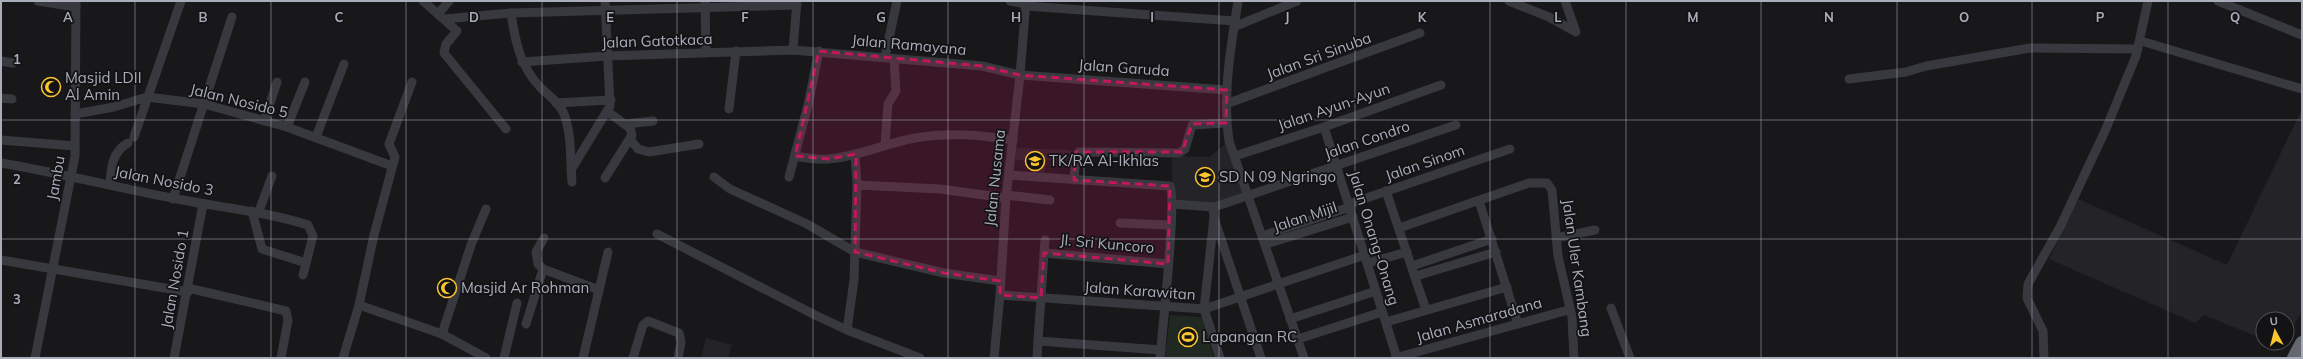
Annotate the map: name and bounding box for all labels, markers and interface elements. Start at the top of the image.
text: A [63,9,73,25]
text: B [199,9,208,25]
text: C [335,9,344,25]
text: D [469,9,479,25]
text: E [606,9,614,25]
text: F [741,9,749,25]
text: G [876,9,886,25]
text: H [1011,9,1021,25]
text: I [1150,9,1154,25]
text: J [1285,9,1289,25]
text: K [1418,9,1428,25]
text: L [1554,9,1562,25]
text: M [1687,9,1699,25]
text: N [1824,9,1834,25]
text: O [1959,9,1969,25]
text: P [2096,9,2105,25]
text: Q [2230,9,2240,25]
street label: Jalan Sri Sinuba [1264,28,1374,83]
street label: Jalan Gatotkaca [601,29,713,52]
street label: Jalan Ramayana [851,30,967,59]
text: 1 [13,51,21,67]
street label: Jalan Garuda [1078,55,1170,80]
place label: Masjid LDII Al Amin [65,68,142,104]
mosque icon: Masjid LDII Al Amin [40,76,62,98]
street label: Jalan Ayun-Ayun [1275,78,1392,135]
street label: Jalan Nosido 5 [188,79,290,122]
street label: Jalan Condro [1322,116,1412,163]
street label: Jalan Nusama [980,128,1009,228]
street label: Jalan Sinom [1383,140,1467,185]
school or university icon: TK/RA Al-Ikhlas [1024,150,1046,172]
place label: TK/RA Al-Ikhlas [1049,151,1159,170]
street label: Jambu [42,154,69,202]
street label: Jalan Nosido 3 [113,162,215,199]
school or university icon: SD N 09 Ngringo [1194,166,1216,188]
place label: SD N 09 Ngringo [1219,167,1336,186]
street label: Jalan Onang-Onang [1345,168,1404,308]
text: 2 [13,171,21,187]
street label: Jalan Mijil [1270,197,1339,236]
street label: Jalan Uler Kambang [1558,198,1597,338]
street label: Jalan Nosido 1 [156,228,193,330]
street label: Jl. Sri Kuncoro [1059,230,1155,257]
mosque icon: Masjid Ar Rohman [436,277,458,299]
street label: Jalan Karawitan [1084,277,1196,304]
place label: Masjid Ar Rohman [461,278,589,297]
text: 3 [13,291,21,307]
street label: Jalan Asmaradana [1414,292,1544,347]
north arrow [2255,311,2295,351]
text: U [2269,314,2279,329]
sports icon: Lapangan RC [1177,326,1199,348]
place label: Lapangan RC [1202,327,1297,346]

